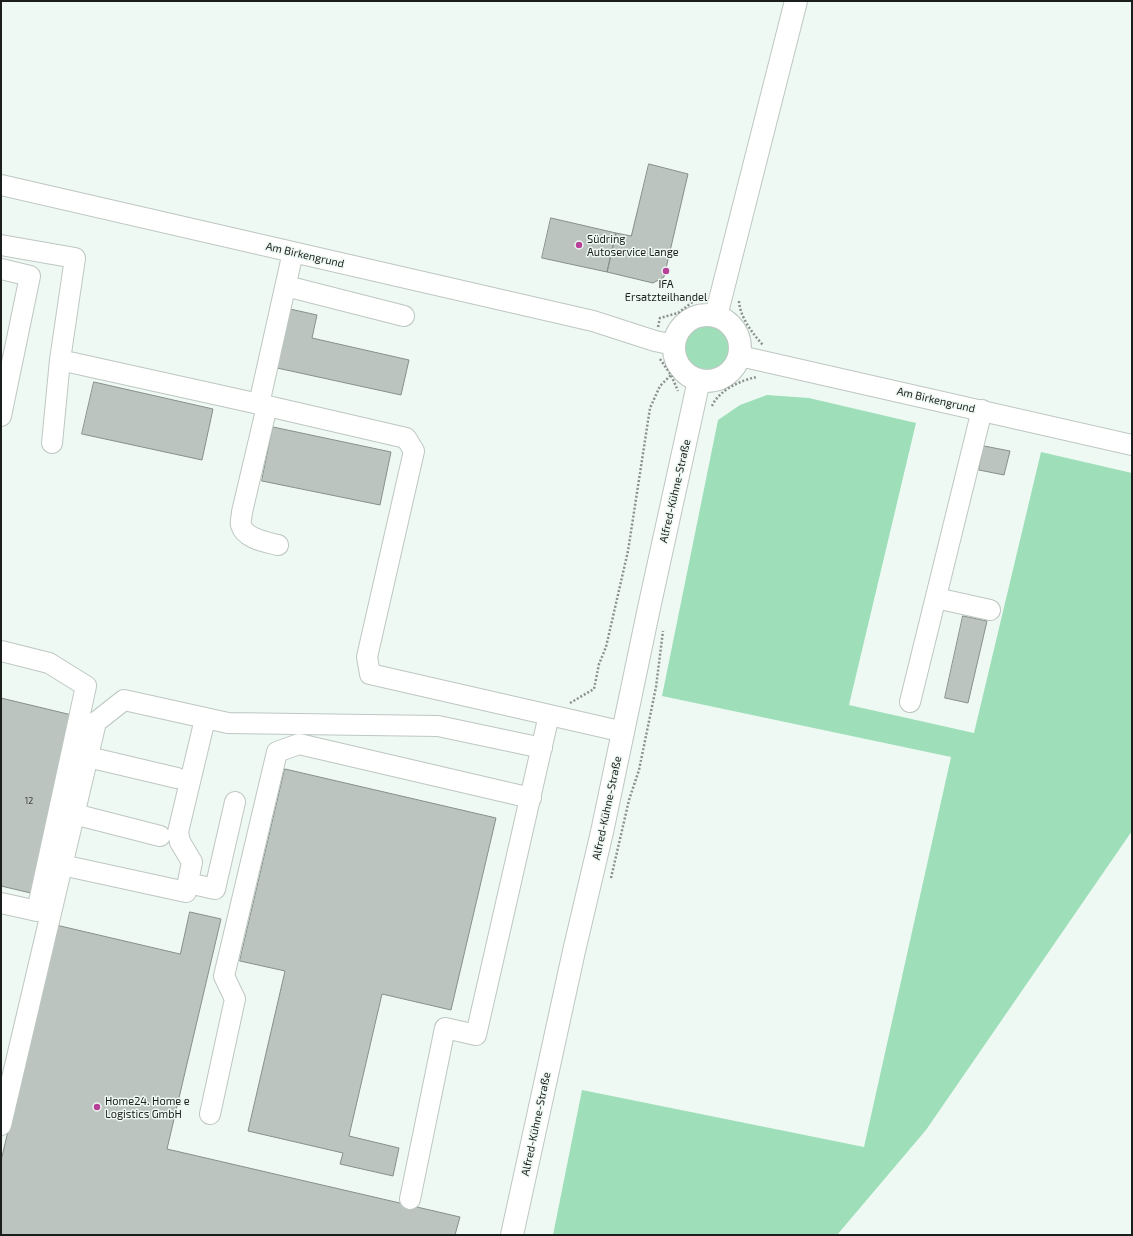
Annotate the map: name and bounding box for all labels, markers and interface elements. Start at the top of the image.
place label: Südring Autoservice Lange [587,232,679,258]
street label: Am Birkengrund [264,240,346,270]
marker: Südring Autoservice Lange [574,240,584,250]
marker: IFA Ersatzteilhandel [661,266,671,276]
place label: IFA Ersatzteilhandel [625,277,707,303]
street label: Am Birkengrund [895,385,977,415]
street label: Alfred-Kühne-Straße [657,438,693,544]
street label: Alfred-Kühne-Straße [590,755,624,861]
house number: 12 [25,796,33,806]
street label: Alfred-Kühne-Straße [519,1071,553,1177]
place label: Home24. Home e Logistics GmbH [105,1094,190,1120]
marker: Home24. Home e Logistics GmbH [92,1102,102,1112]

